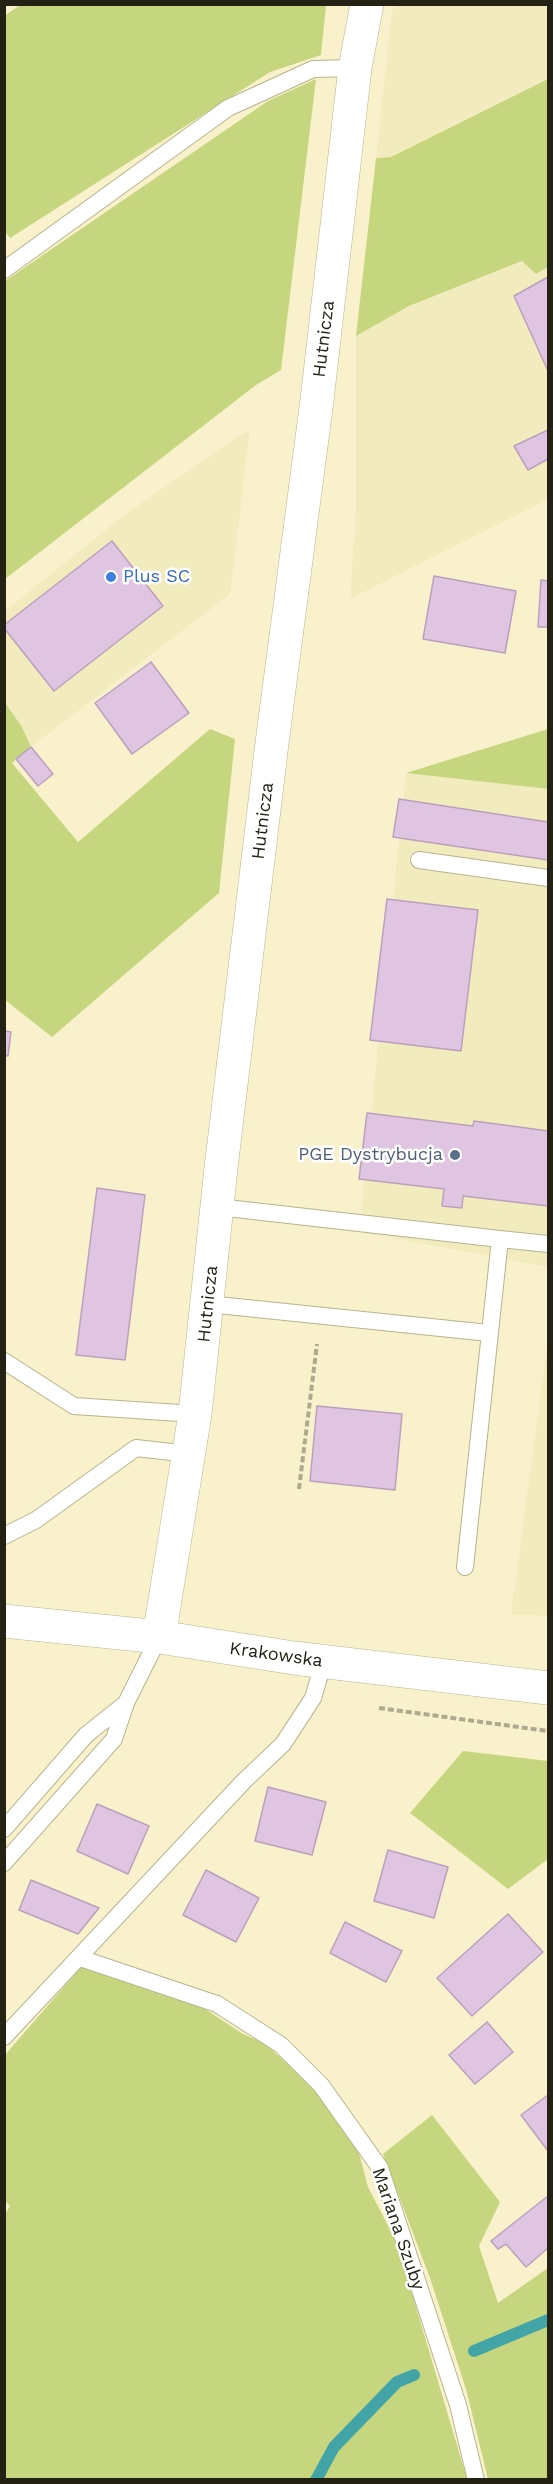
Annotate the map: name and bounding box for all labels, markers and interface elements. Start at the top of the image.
street label: Hutnicza [309,299,339,379]
place label: Plus SC [123,566,190,588]
marker: Plus SC [104,570,118,584]
street label: Hutnicza [248,781,278,861]
place label: PGE Dystrybucja [298,1144,443,1166]
marker: PGE Dystrybucja [448,1148,462,1162]
street label: Hutnicza [193,1264,223,1344]
street label: Krakowska [228,1638,324,1672]
street label: Mariana Szuby [367,2165,429,2293]

